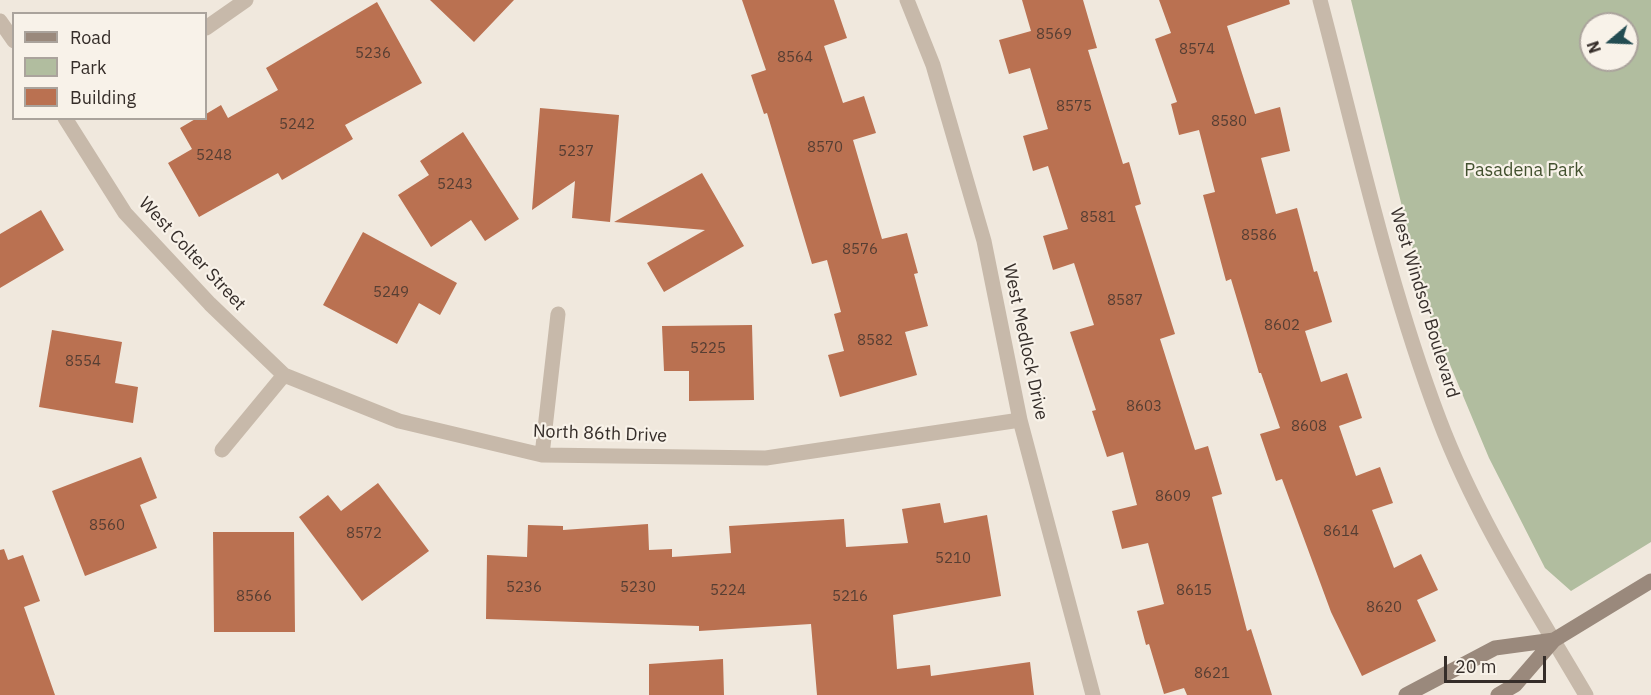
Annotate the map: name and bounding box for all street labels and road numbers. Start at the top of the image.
street label: West Colter Street [134,193,250,315]
street label: West Windsor Boulevard [1385,205,1463,401]
street label: West Medlock Drive [998,262,1052,422]
street label: North 86th Drive [532,421,668,447]

